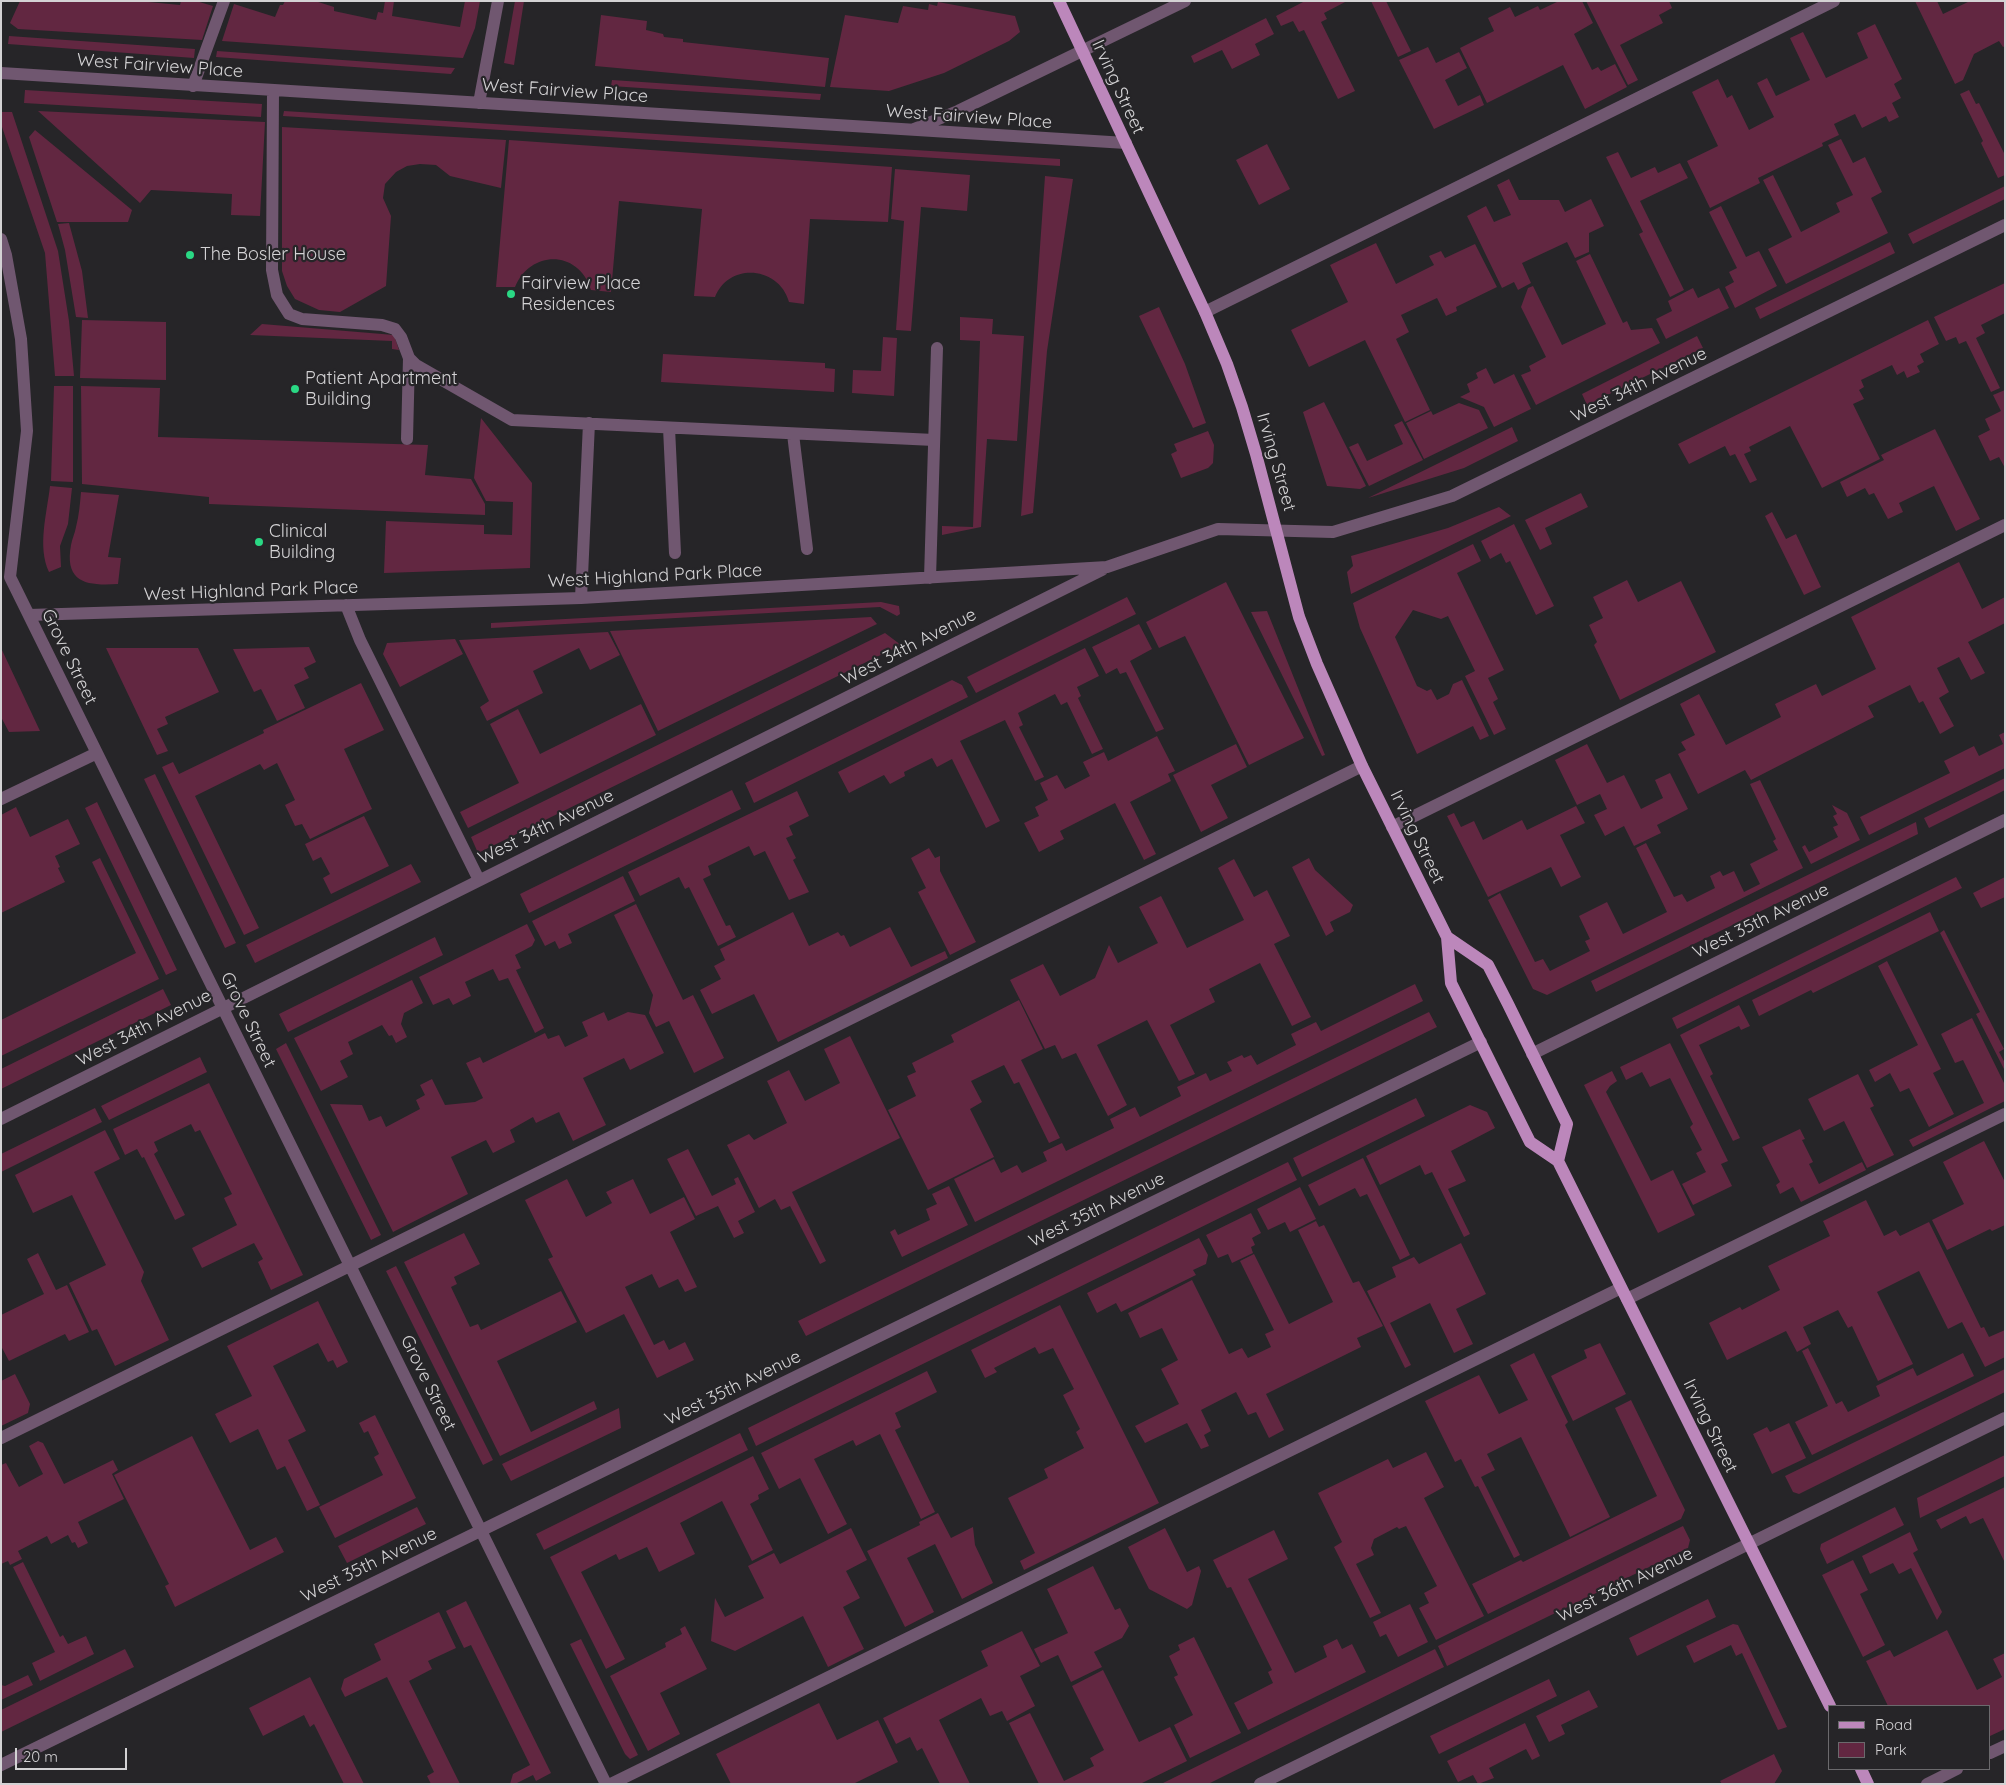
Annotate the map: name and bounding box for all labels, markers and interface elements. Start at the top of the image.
street label: Irving Street [1087,36,1149,138]
street label: West Fairview Place [76,49,244,83]
street label: West Fairview Place [481,74,649,108]
street label: West Fairview Place [885,100,1053,134]
place label: The Bosler House [200,244,346,266]
marker: The Bosler House [184,249,196,261]
place label: Fairview Place Residences [521,273,641,316]
marker: Fairview Place Residences [505,288,517,300]
street label: West 34th Avenue [1568,343,1710,427]
place label: Patient Apartment Building [305,368,458,410]
marker: Patient Apartment Building [289,383,301,395]
street label: Irving Street [1252,410,1300,514]
place label: Clinical Building [269,521,335,564]
marker: Clinical Building [253,536,265,548]
street label: West Highland Park Place [547,560,763,592]
street label: West Highland Park Place [143,576,359,606]
street label: West 34th Avenue [838,604,980,690]
street label: Grove Street [37,606,101,708]
street label: West 34th Avenue [475,785,617,869]
street label: Irving Street [1385,787,1449,887]
street label: West 35th Avenue [1689,879,1833,963]
street label: Grove Street [216,969,280,1071]
street label: West 34th Avenue [73,985,215,1071]
street label: West 35th Avenue [1025,1168,1169,1252]
street label: Grove Street [396,1332,460,1434]
street label: West 35th Avenue [661,1346,805,1430]
street label: Irving Street [1678,1376,1742,1476]
street label: West 35th Avenue [297,1523,441,1607]
street label: West 36th Avenue [1553,1543,1697,1627]
legend [1828,1705,1991,1770]
text: Road [1875,1715,1912,1734]
scale bar [18,1738,130,1770]
text: Park [1875,1740,1907,1759]
text: 20 m [23,1747,58,1766]

